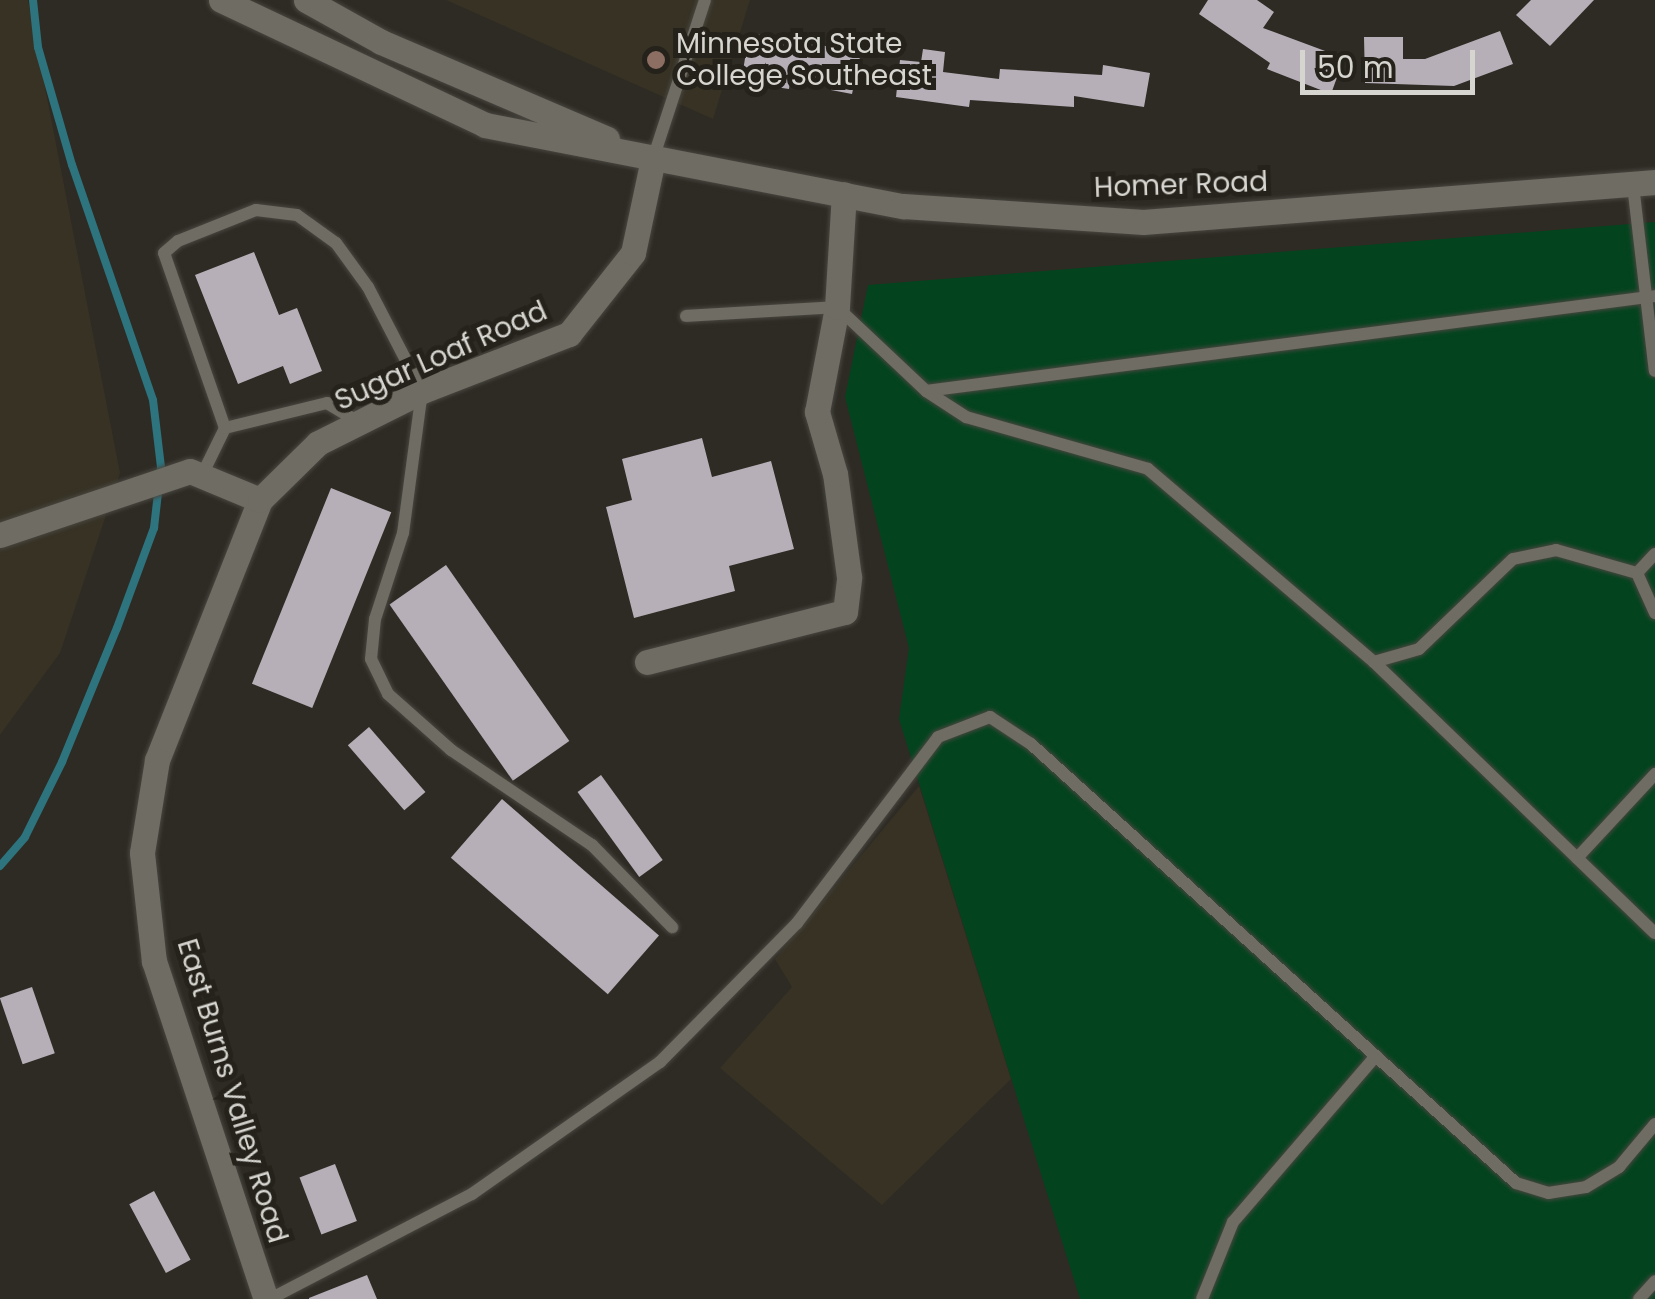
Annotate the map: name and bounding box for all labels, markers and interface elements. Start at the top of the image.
place label: Minnesota State College Southeast [676,27,932,93]
scale bar [1305,30,1480,92]
text: 50 m [1317,46,1394,89]
marker: Minnesota State College Southeast [645,49,667,71]
street label: Homer Road [1093,165,1269,205]
street label: Sugar Loaf Road [330,294,552,418]
street label: East Burns Valley Road [170,935,294,1247]

